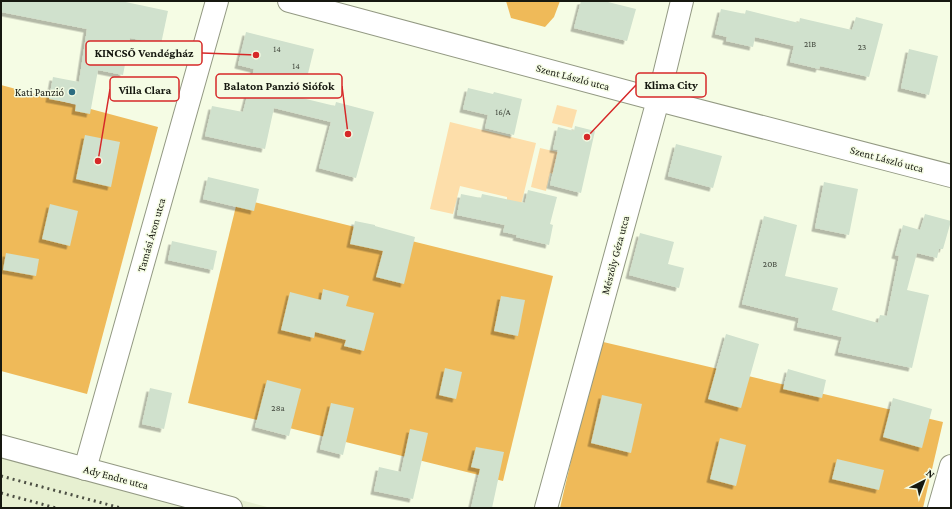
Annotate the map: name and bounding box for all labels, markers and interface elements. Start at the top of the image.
house number: 21B [804,39,816,49]
callout: KINCSŐ Vendégház [86,41,202,65]
house number: 23 [858,42,866,52]
house number: 14 [273,44,281,54]
text: KINCSŐ Vendégház [94,46,194,60]
house number: 14 [292,61,300,71]
street label: Szent László utca [535,61,611,93]
callout: Klima City [636,73,706,97]
callout: Balaton Panzió Siófok [216,74,342,98]
callout: Villa Clara [110,77,179,101]
text: Klima City [644,78,698,92]
text: Balaton Panzió Siófok [224,79,335,93]
text: Villa Clara [118,83,171,97]
place label: Kati Panzió [15,86,65,98]
marker: Kati Panzió [67,87,77,97]
house number: 16/A [495,107,512,117]
street label: Szent László utca [849,143,925,175]
street label: Tamási Áron utca [135,197,167,273]
street label: Mészöly Géza utca [599,214,632,296]
house number: 20B [763,259,777,269]
house number: 28a [271,403,285,413]
north arrow [904,461,944,501]
street label: Ady Endre utca [82,463,150,492]
text: N [924,467,938,481]

